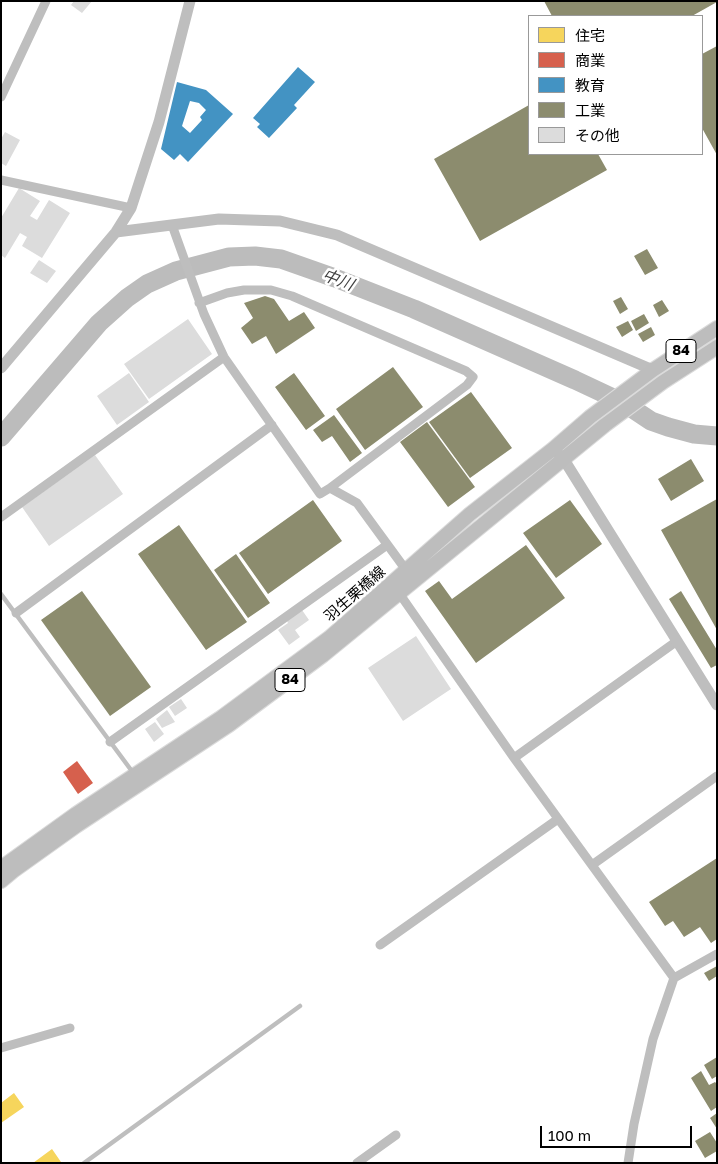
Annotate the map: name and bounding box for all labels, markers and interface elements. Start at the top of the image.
legend [528,15,703,155]
text: 住宅 [575,26,605,44]
text: 商業 [575,51,605,69]
text: 教育 [575,76,605,94]
text: 工業 [575,101,605,119]
text: その他 [575,126,620,144]
water label: 中川 [320,265,356,295]
road number: 84 [666,340,696,362]
street label: 羽生栗橋線 [321,563,389,625]
road number: 84 [275,668,305,692]
scale bar [543,1116,696,1148]
text: 100 m [548,1126,591,1144]

